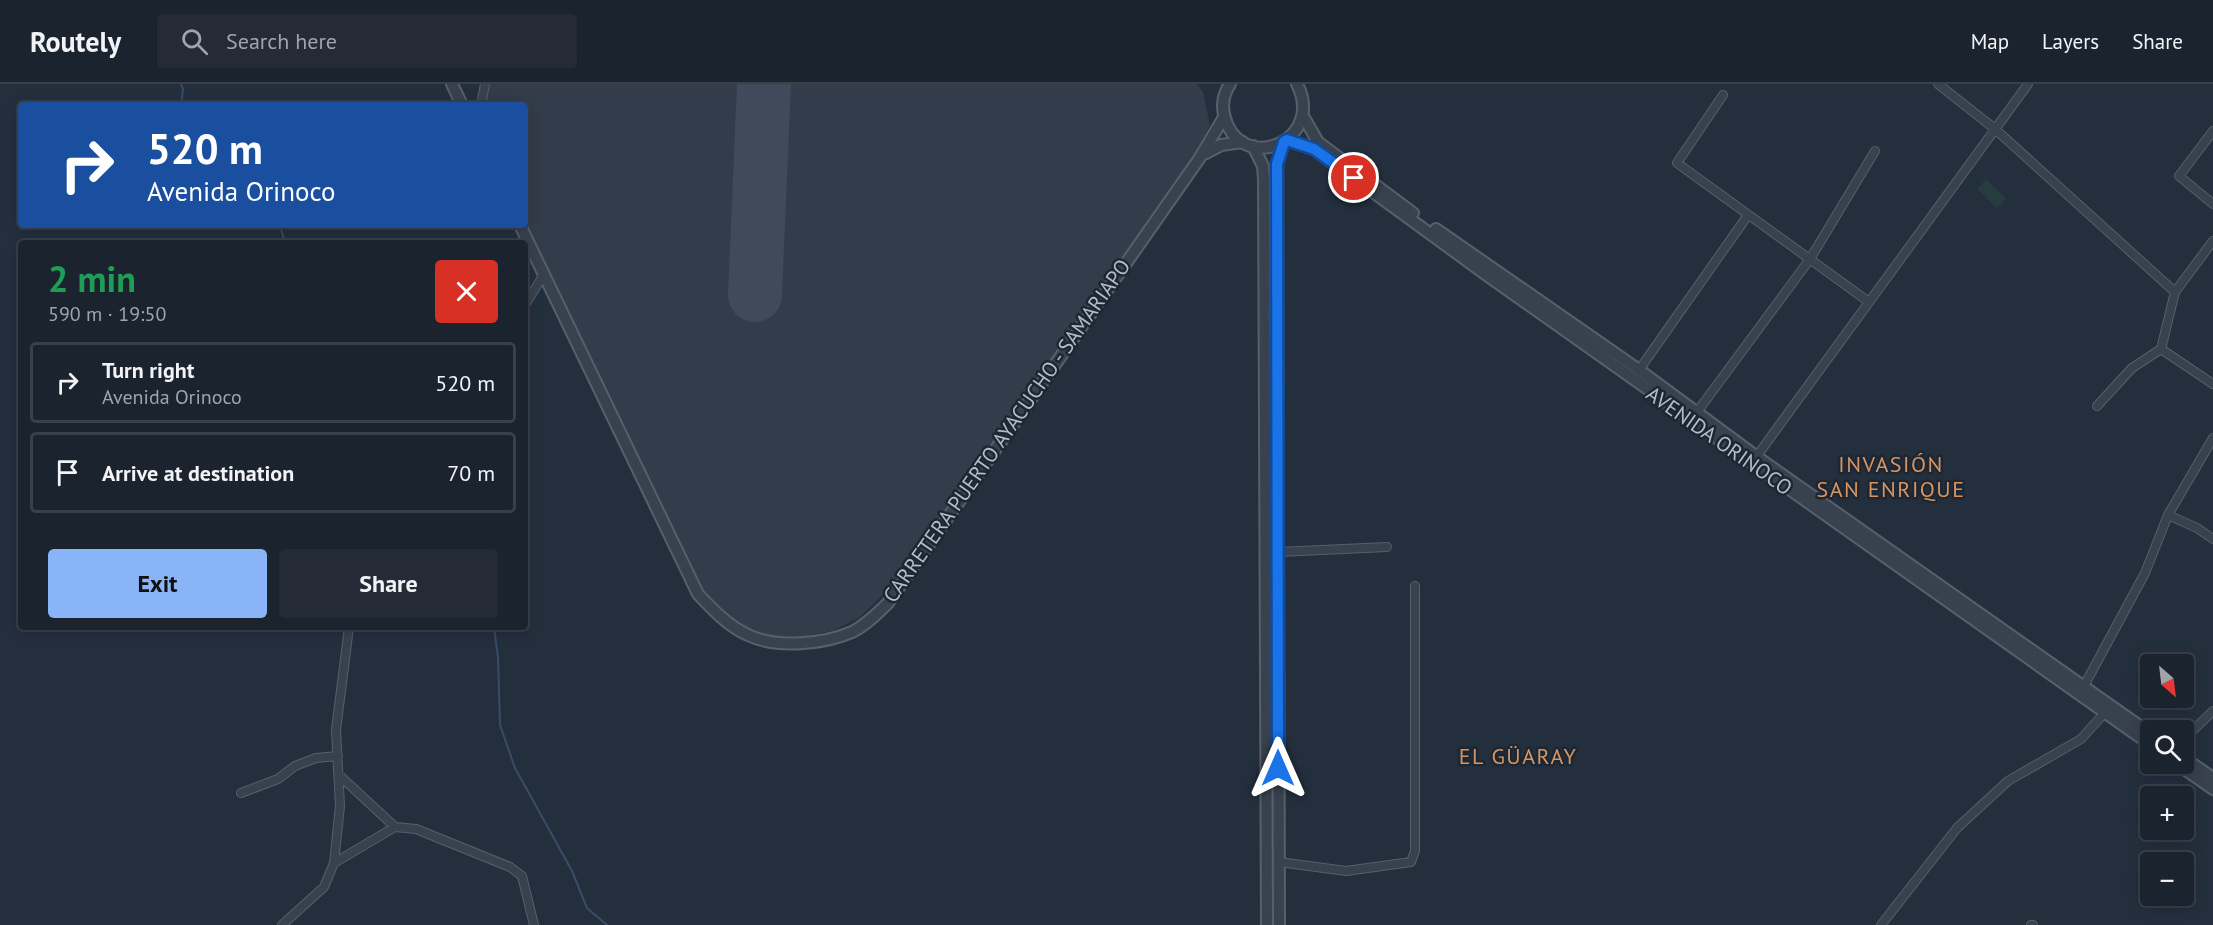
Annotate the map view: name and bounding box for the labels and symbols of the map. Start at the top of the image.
pin [1328,152,1379,203]
street label: CARRETERA PUERTO AYACUCHO - SAMARIAPO [877,254,1136,608]
street label: AVENIDA ORINOCO [1641,380,1798,501]
district label: INVASIÓN SAN ENRIQUE [1816,450,1966,503]
north arrow [2140,654,2194,708]
position arrow [1246,736,1310,800]
district label: EL GÜARAY [1459,742,1577,770]

